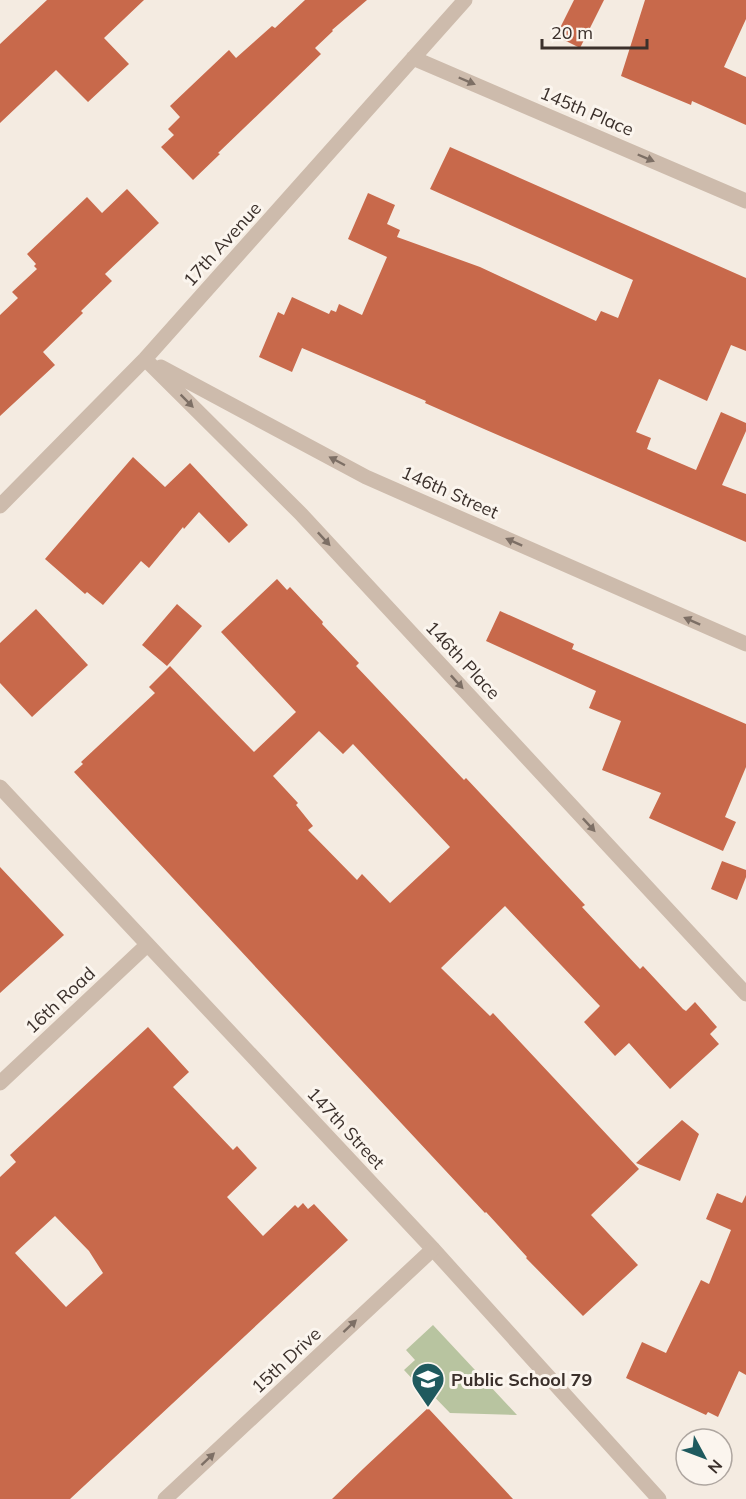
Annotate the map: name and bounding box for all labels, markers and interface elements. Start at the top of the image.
scale bar [542,12,647,50]
text: 20 m [551,21,593,44]
one-way arrow [458,77,476,86]
street label: 145th Place [537,81,637,141]
one-way arrow [637,154,655,163]
street label: 17th Avenue [178,197,266,291]
one-way arrow [179,393,193,407]
one-way arrow [328,456,345,466]
street label: 146th Street [398,460,502,524]
one-way arrow [317,531,330,546]
one-way arrow [505,537,523,546]
street label: 146th Place [421,616,505,704]
one-way arrow [684,616,701,625]
one-way arrow [450,674,463,689]
one-way arrow [582,817,595,832]
street label: 16th Road [20,962,100,1038]
street label: 147th Street [302,1082,390,1174]
one-way arrow [343,1319,358,1333]
street label: 15th Drive [246,1322,326,1398]
school or university icon: Public School 79 [410,1361,446,1408]
place label: Public School 79 [451,1368,592,1391]
north arrow [674,1427,734,1487]
one-way arrow [200,1452,215,1466]
text: N [704,1456,727,1478]

